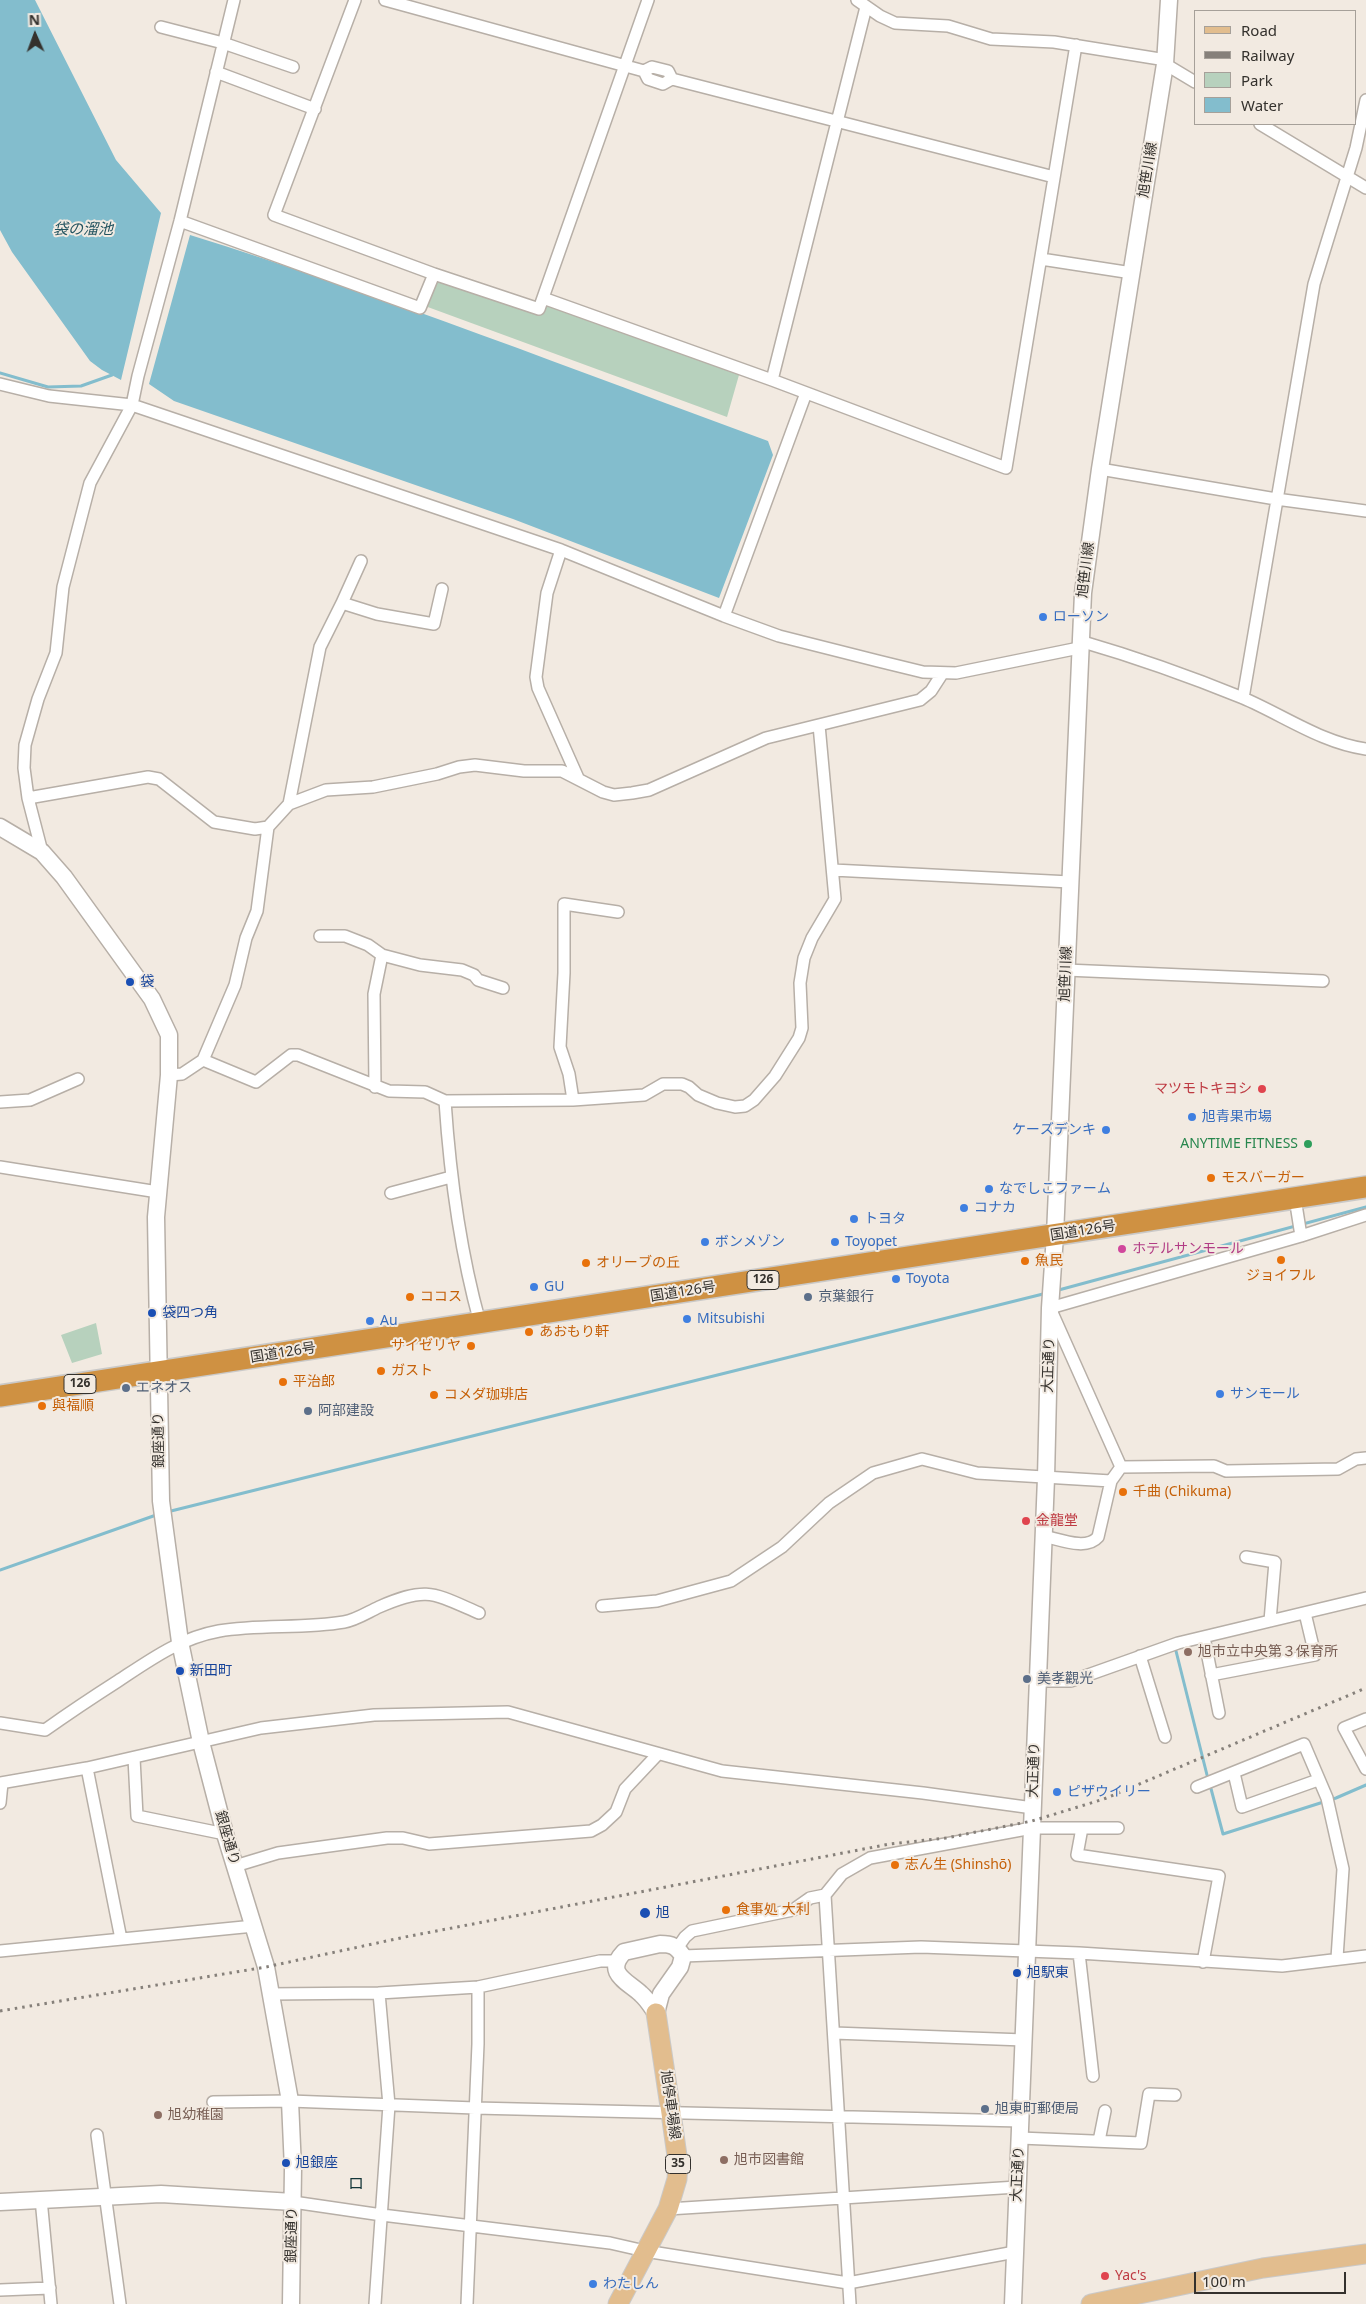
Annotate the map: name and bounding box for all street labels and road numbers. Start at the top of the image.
street label: 旭笹川線 [1135,141,1161,199]
street label: 旭笹川線 [1074,541,1098,599]
street label: 旭笹川線 [1057,946,1075,1002]
street label: 国道126号 [1049,1218,1117,1244]
road number: 126 [747,1270,779,1290]
street label: 国道126号 [649,1279,717,1305]
street label: 大正通り [1040,1337,1058,1393]
street label: 国道126号 [249,1340,317,1366]
road number: 126 [64,1375,96,1394]
street label: 銀座通り [150,1412,168,1468]
street label: 大正通り [1025,1742,1043,1798]
street label: 銀座通り [211,1809,243,1867]
street label: 旭停車場線 [657,2069,683,2141]
street label: 大正通り [1008,2146,1028,2202]
road number: 35 [666,2154,690,2174]
street label: 銀座通り [283,2207,301,2263]

